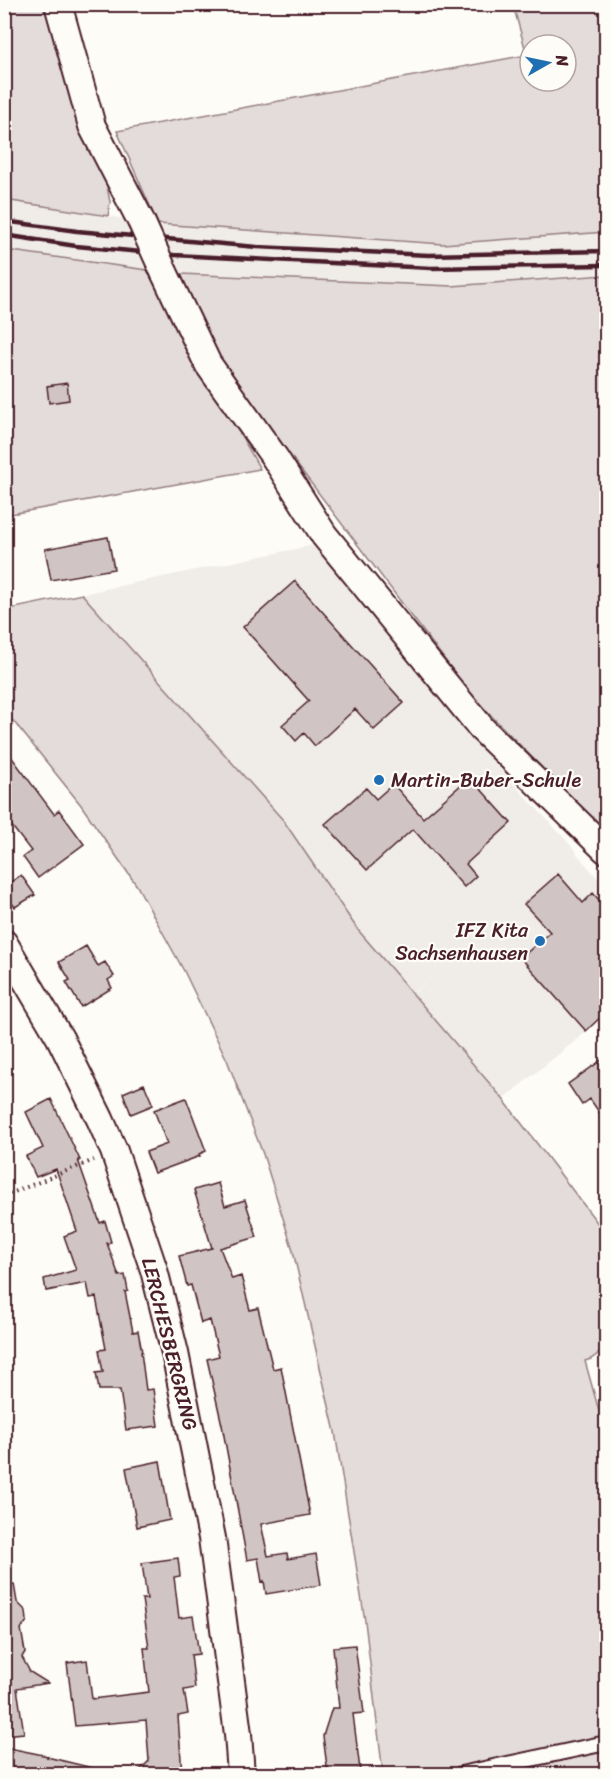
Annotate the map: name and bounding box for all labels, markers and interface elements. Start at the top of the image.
north arrow [518,33,578,93]
text: N [547,52,578,69]
place label: Martin-Buber-Schule [391,763,581,798]
marker: Martin-Buber-Schule [372,773,386,787]
place label: IFZ Kita Sachsenhausen [395,913,529,971]
marker: IFZ Kita Sachsenhausen [533,934,547,948]
street label: LERCHESBERGRING [131,1254,208,1434]

